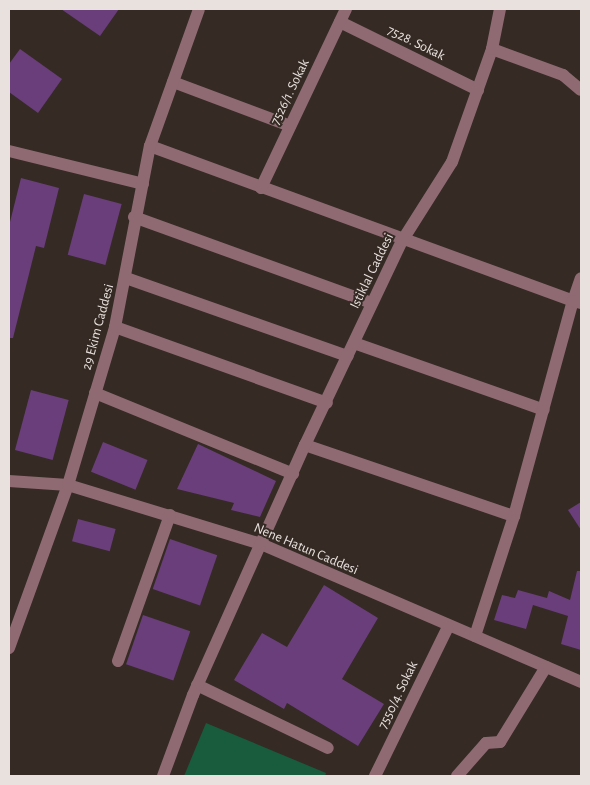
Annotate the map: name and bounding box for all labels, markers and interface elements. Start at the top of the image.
street label: 7528. Sokak [384,22,448,64]
street label: 7526/1. Sokak [267,56,313,128]
street label: Istiklal Caddesi [347,231,397,311]
street label: 29 Ekim Caddesi [78,282,118,372]
street label: Nene Hatun Caddesi [251,519,361,579]
street label: 7550/4. Sokak [374,658,422,732]

